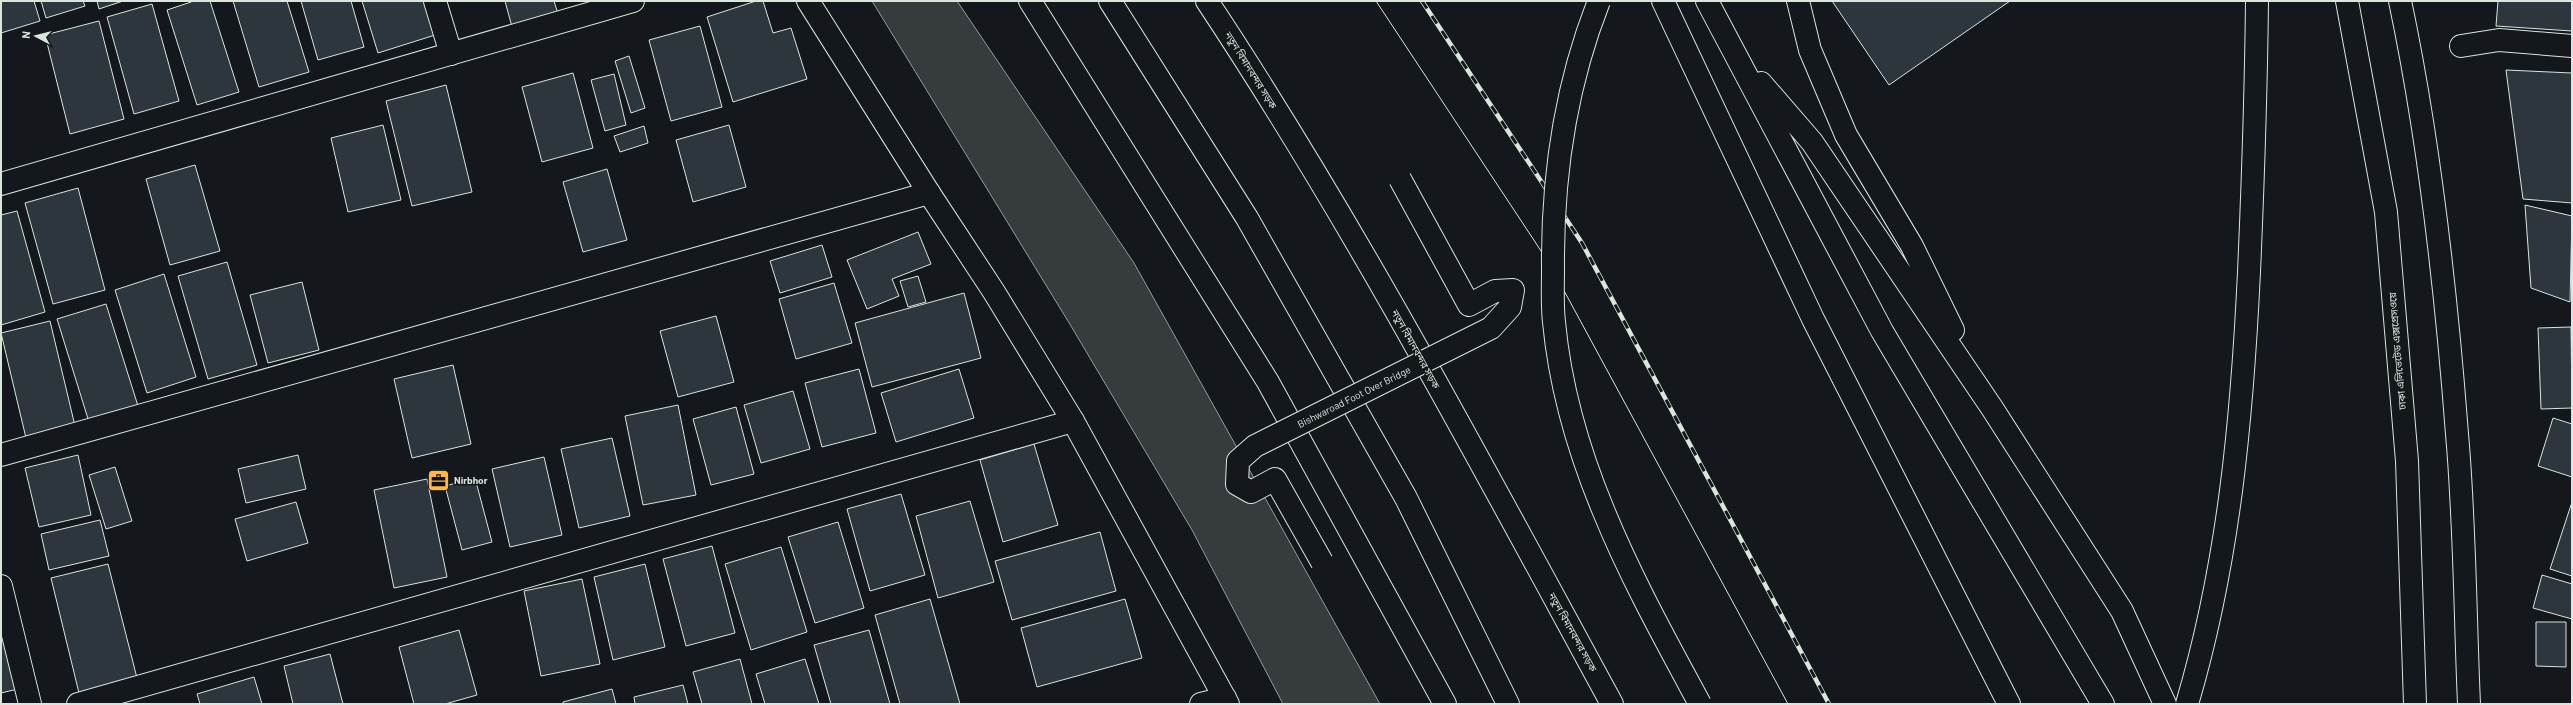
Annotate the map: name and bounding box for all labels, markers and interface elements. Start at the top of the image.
north arrow [16,16,56,56]
street label: নতুন বিমানবন্দর সড়ক [1222,28,1280,112]
text: N [19,30,32,39]
street label: ঢাকা এলিভেটেড এক্সপ্রেসওয়ে [2386,291,2408,411]
street label: নতুন বিমানবন্দর সড়ক [1388,307,1443,392]
street label: Bishwaroad Foot Over Bridge [1295,363,1412,430]
office icon: Nirbhor [425,467,451,493]
place label: Nirbhor [454,474,488,486]
street label: নতুন বিমানবন্দর সড়ক [1545,590,1600,675]

